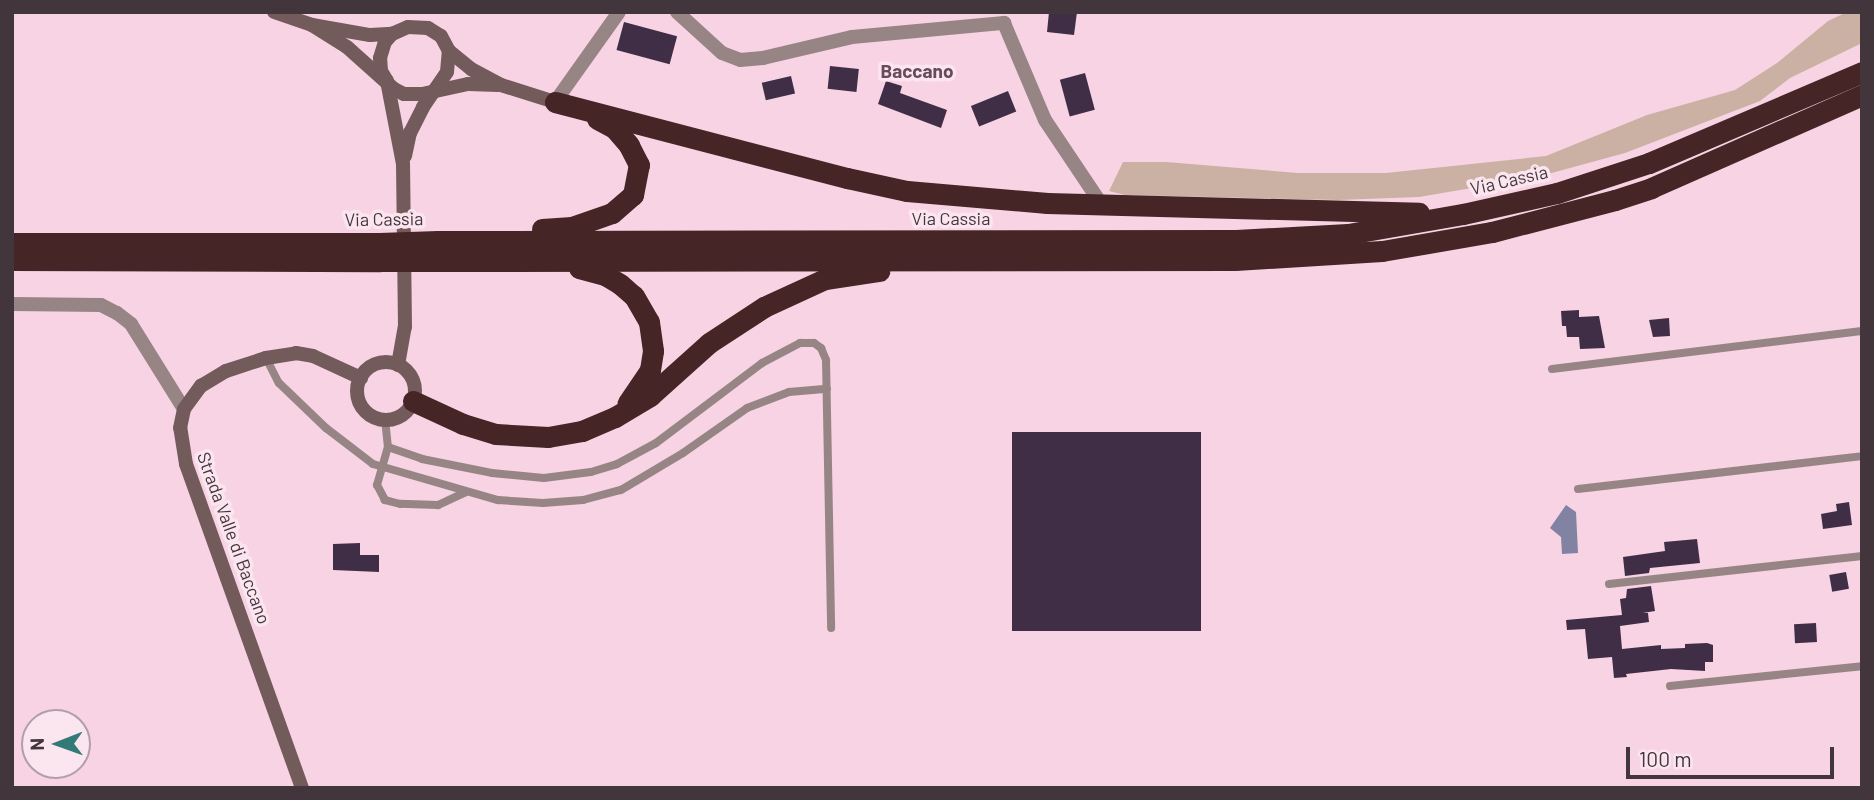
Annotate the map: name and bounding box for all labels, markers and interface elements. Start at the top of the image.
district label: Baccano [881,60,953,82]
street label: Via Cassia [1468,161,1550,199]
street label: Via Cassia [912,207,990,229]
street label: Via Cassia [344,208,424,230]
street label: Strada Valle di Baccano [193,449,275,627]
north arrow [21,709,91,779]
scale bar [1629,734,1837,778]
text: N [25,738,48,751]
text: 100 m [1639,746,1692,771]

